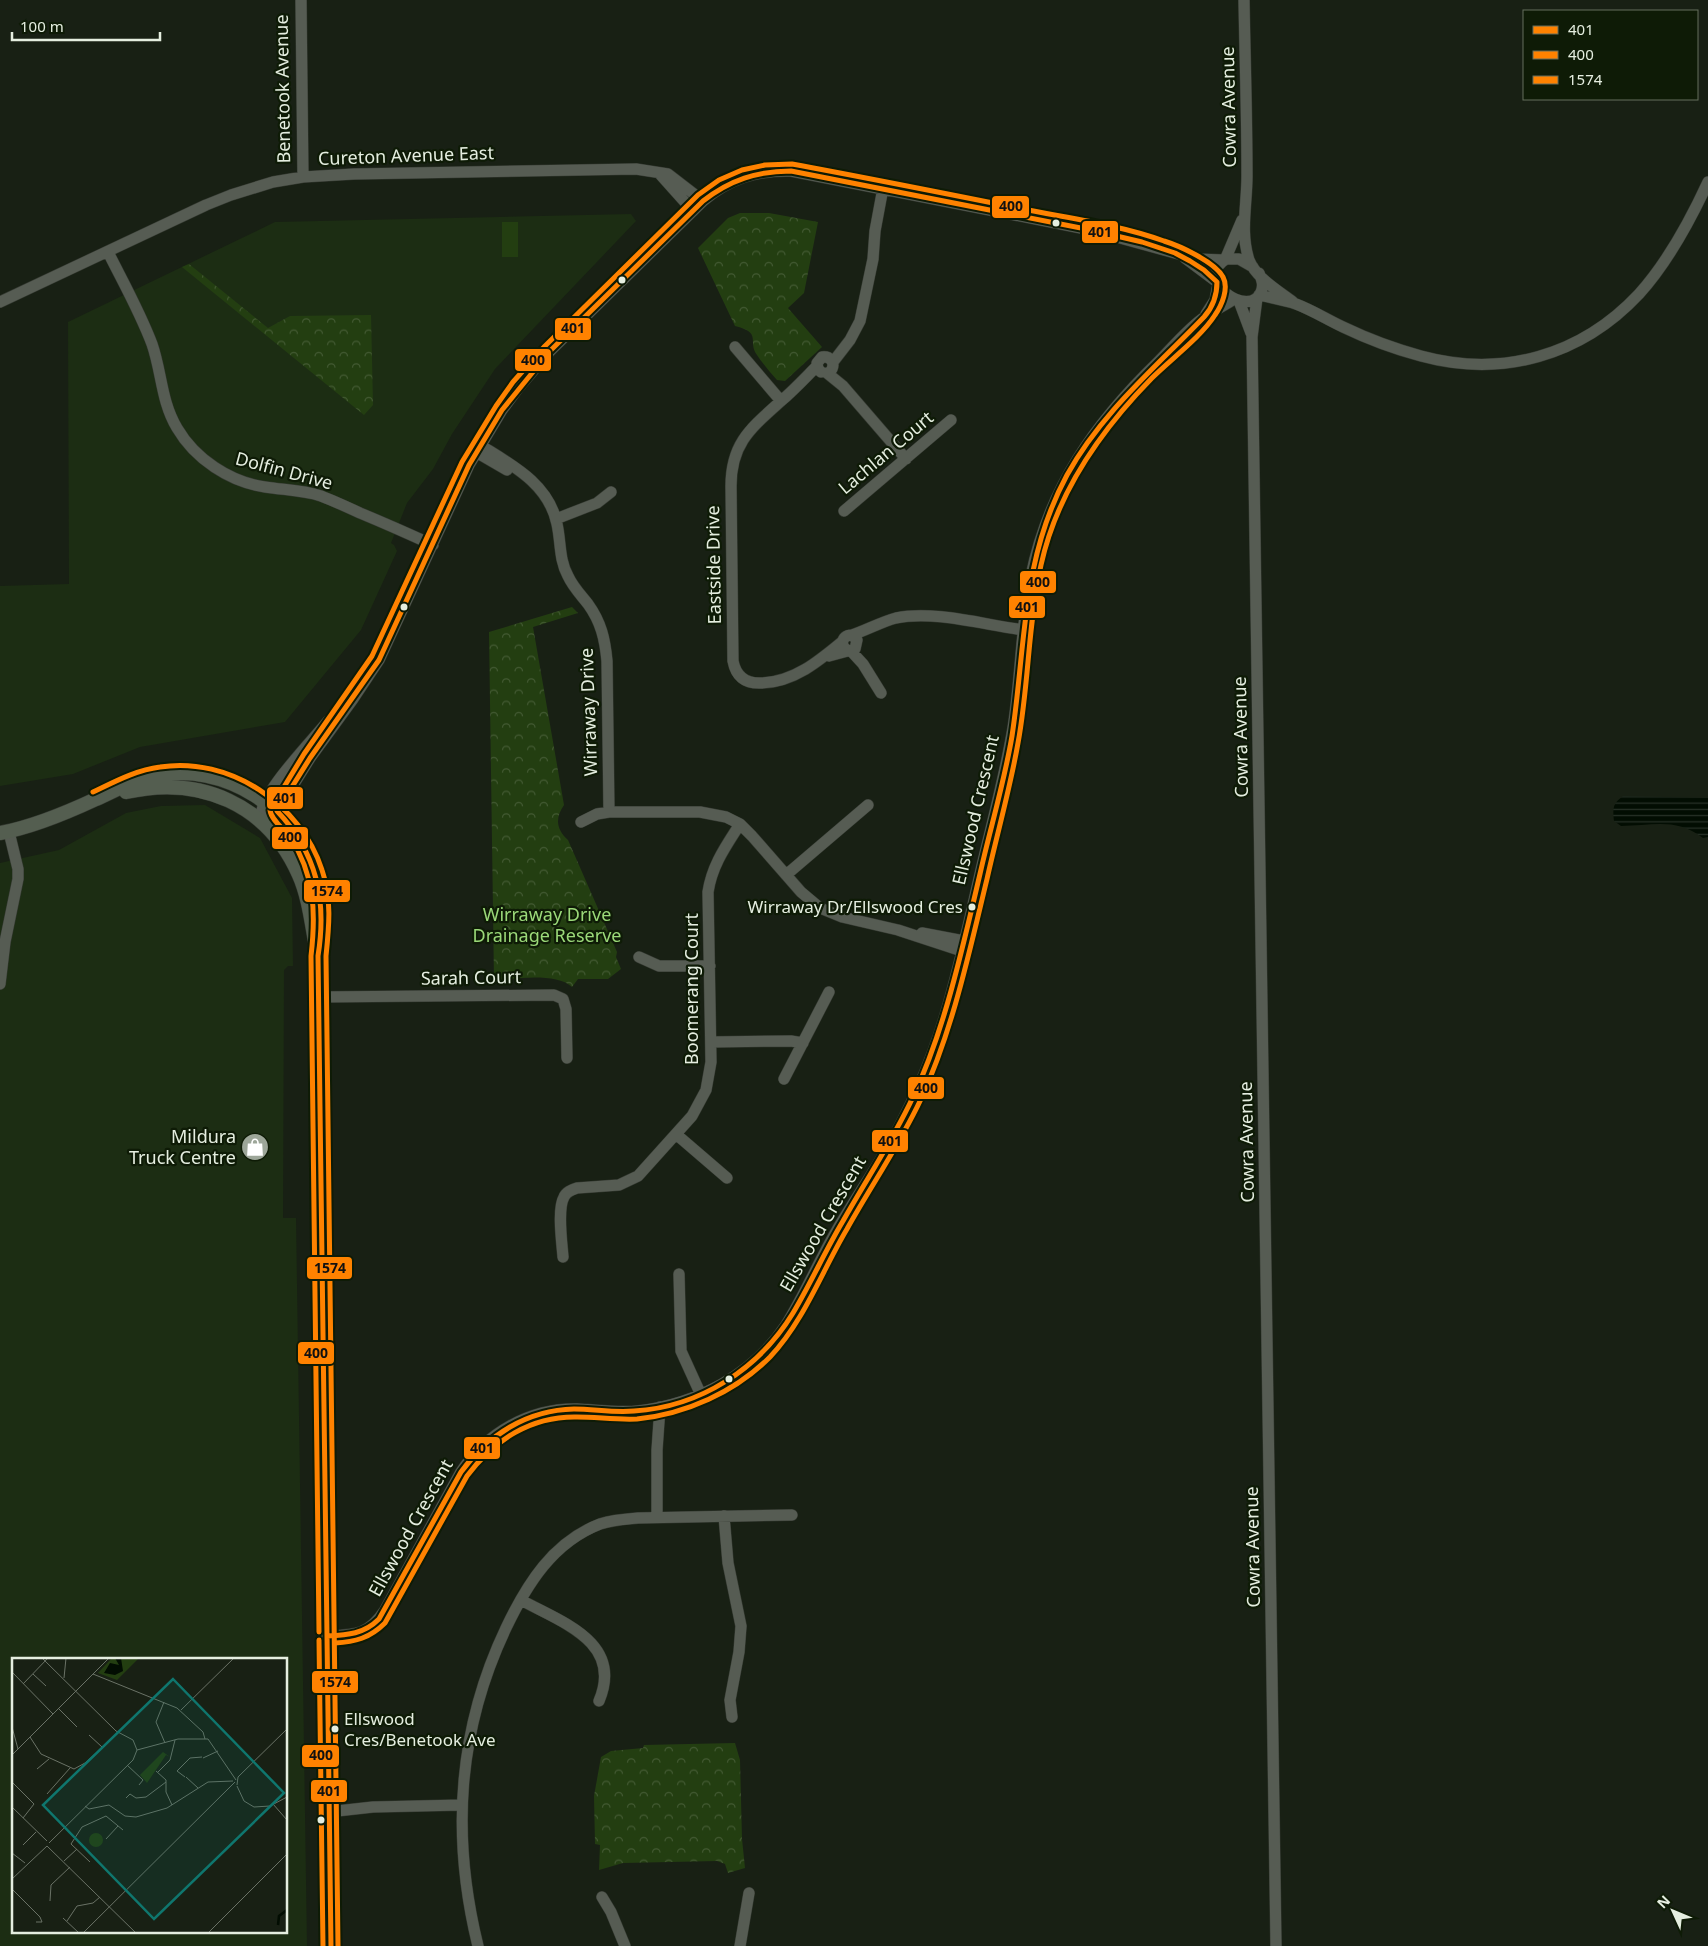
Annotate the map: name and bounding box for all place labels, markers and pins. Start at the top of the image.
unlabelled marker [1051,218,1061,228]
unlabelled marker [617,275,627,285]
unlabelled marker [399,602,409,612]
place label: Wirraway Dr/Ellswood Cres [747,895,963,918]
marker: Wirraway Dr/Ellswood Cres [967,902,977,912]
place label: Mildura Truck Centre [129,1124,236,1169]
shop icon: Mildura Truck Centre [240,1132,270,1162]
unlabelled marker [724,1374,734,1384]
place label: Ellswood Cres/Benetook Ave [344,1707,496,1751]
marker: Ellswood Cres/Benetook Ave [330,1724,340,1734]
unlabelled marker [316,1815,326,1825]

